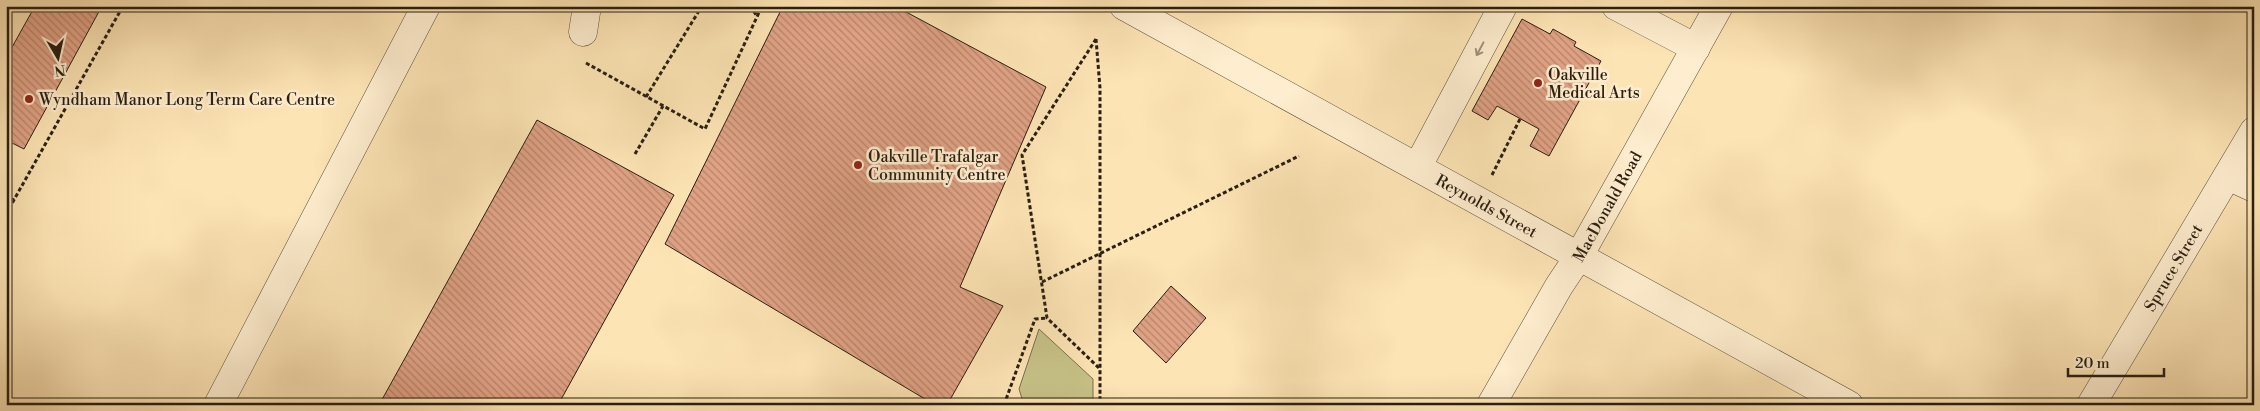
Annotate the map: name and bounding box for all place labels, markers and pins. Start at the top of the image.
place label: Oakville Medical Arts [1548,65,1640,103]
marker: Oakville Medical Arts [1532,77,1544,89]
place label: Wyndham Manor Long Term Care Centre [38,90,335,110]
marker: Wyndham Manor Long Term Care Centre [23,93,35,105]
place label: Oakville Trafalgar Community Centre [868,147,1006,185]
marker: Oakville Trafalgar Community Centre [852,159,864,171]

